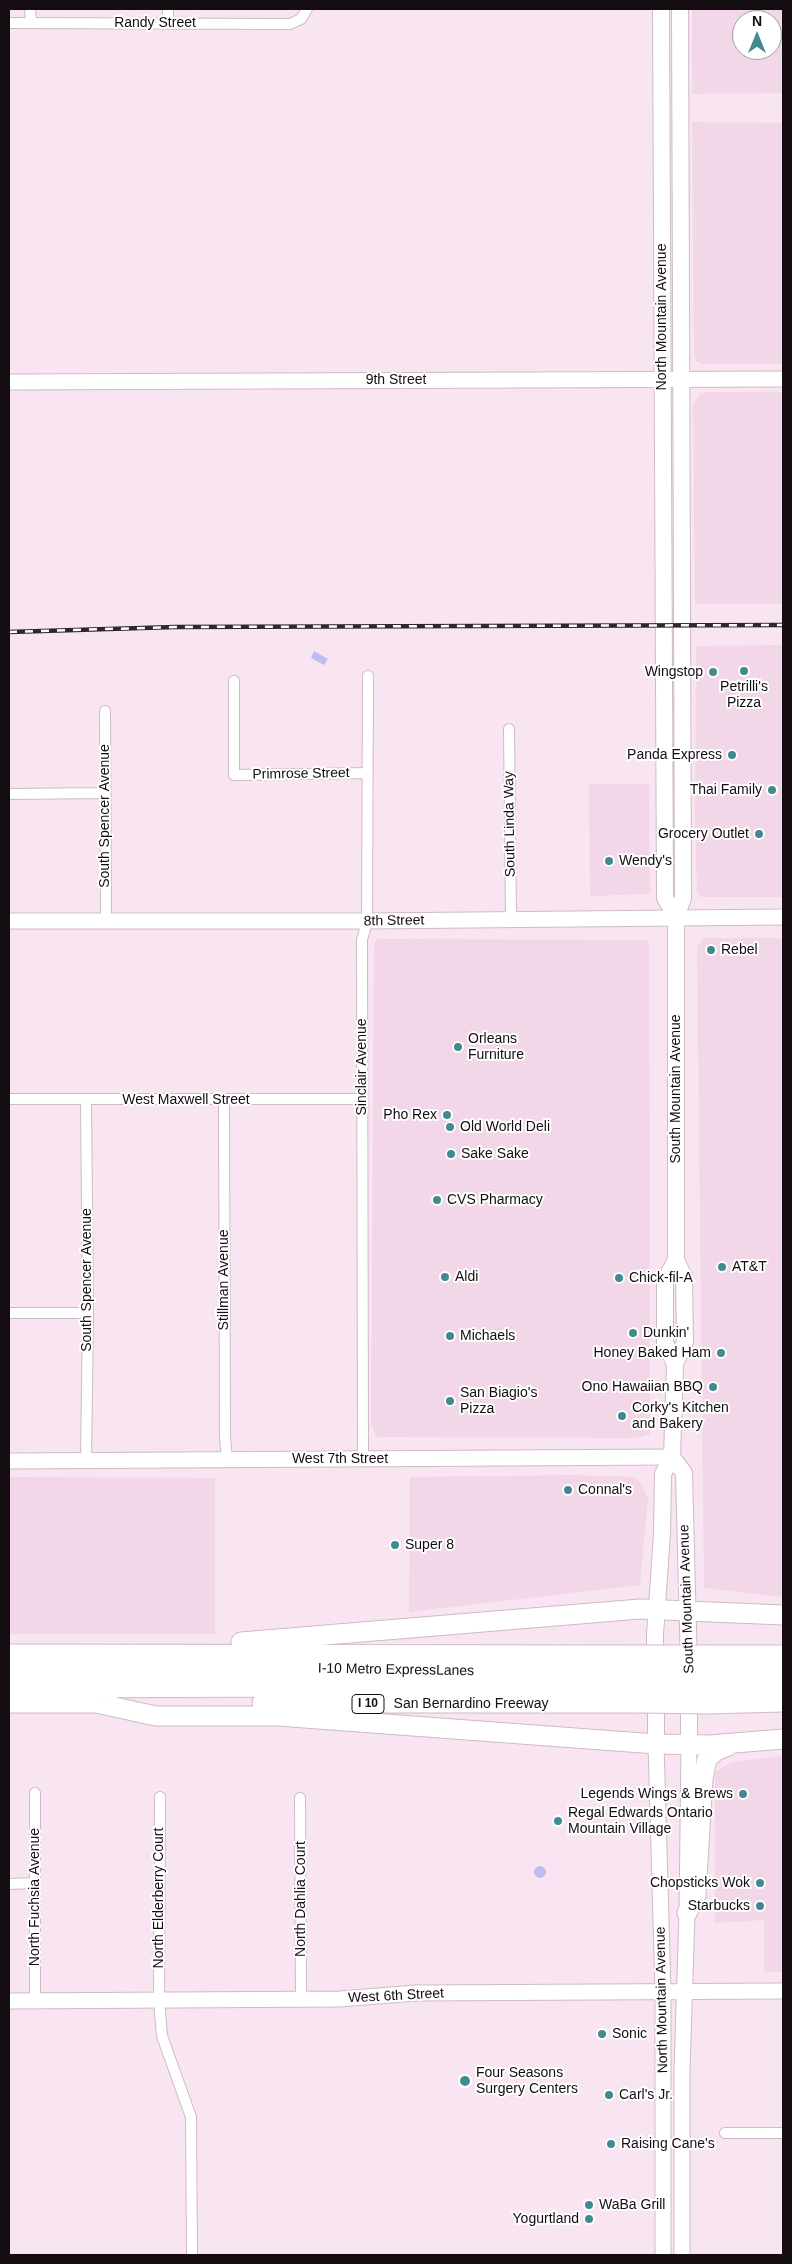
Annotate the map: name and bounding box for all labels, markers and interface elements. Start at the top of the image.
north arrow [732,10,782,60]
text: N [752,13,762,29]
street label: Randy Street [114,15,196,31]
street label: North Mountain Avenue [654,244,670,390]
street label: 9th Street [366,372,426,388]
place label: Wingstop [645,664,703,680]
marker: Petrilli's Pizza [738,665,750,677]
marker: Wingstop [707,666,719,678]
place label: Petrilli's Pizza [720,679,768,712]
street label: South Spencer Avenue [97,744,113,888]
place label: Panda Express [627,747,722,763]
marker: Panda Express [726,749,738,761]
street label: Primrose Street [252,765,350,783]
street label: South Linda Way [501,771,519,877]
place label: Thai Family [690,782,762,798]
marker: Thai Family [766,784,778,796]
place label: Grocery Outlet [658,826,749,842]
marker: Grocery Outlet [753,828,765,840]
place label: Wendy's [619,853,672,869]
marker: Wendy's [603,855,615,867]
street label: 8th Street [364,912,424,930]
place label: Rebel [721,942,758,958]
marker: Rebel [705,944,717,956]
street label: South Mountain Avenue [668,1014,684,1164]
street label: Sinclair Avenue [354,1018,370,1116]
place label: Orleans Furniture [468,1031,524,1064]
marker: Orleans Furniture [452,1041,464,1053]
street label: West Maxwell Street [122,1092,250,1108]
place label: Pho Rex [383,1107,437,1123]
marker: Pho Rex [441,1109,453,1121]
place label: Old World Deli [460,1119,550,1135]
marker: Old World Deli [444,1121,456,1133]
place label: Sake Sake [461,1146,529,1162]
marker: Sake Sake [445,1148,457,1160]
place label: CVS Pharmacy [447,1192,543,1208]
marker: CVS Pharmacy [431,1194,443,1206]
street label: South Spencer Avenue [79,1208,95,1352]
street label: Stillman Avenue [216,1230,232,1330]
place label: AT&T [732,1259,767,1275]
marker: AT&T [716,1261,728,1273]
place label: Aldi [455,1269,478,1285]
place label: Chick-fil-A [629,1270,693,1286]
marker: Aldi [439,1271,451,1283]
marker: Chick-fil-A [613,1272,625,1284]
place label: Dunkin' [643,1325,689,1341]
marker: Dunkin' [627,1327,639,1339]
place label: Michaels [460,1328,515,1344]
marker: Michaels [444,1330,456,1342]
place label: Honey Baked Ham [593,1345,711,1361]
marker: Honey Baked Ham [715,1347,727,1359]
place label: Ono Hawaiian BBQ [582,1379,703,1395]
marker: Ono Hawaiian BBQ [707,1381,719,1393]
place label: San Biagio's Pizza [460,1385,537,1418]
marker: San Biagio's Pizza [444,1395,456,1407]
place label: Corky's Kitchen and Bakery [632,1400,729,1432]
marker: Corky's Kitchen and Bakery [616,1410,628,1422]
street label: West 7th Street [292,1451,388,1467]
place label: Connal's [578,1482,632,1498]
marker: Connal's [562,1484,574,1496]
street label: South Mountain Avenue [676,1524,698,1674]
place label: Super 8 [405,1537,454,1553]
marker: Super 8 [389,1539,401,1551]
street label: I-10 Metro ExpressLanes [318,1660,474,1680]
road number: I 10 [352,1695,384,1714]
street label: San Bernardino Freeway [394,1696,548,1712]
place label: Legends Wings & Brews [580,1786,733,1802]
marker: Legends Wings & Brews [737,1788,749,1800]
place label: Regal Edwards Ontario Mountain Village [568,1805,713,1838]
marker: Regal Edwards Ontario Mountain Village [552,1815,564,1827]
street label: North Fuchsia Avenue [27,1828,43,1966]
street label: North Elderberry Court [151,1828,167,1968]
street label: North Dahlia Court [293,1841,309,1957]
place label: Chopsticks Wok [650,1875,750,1891]
marker: Chopsticks Wok [754,1877,766,1889]
place label: Starbucks [688,1898,750,1914]
marker: Starbucks [754,1900,766,1912]
street label: North Mountain Avenue [652,1926,672,2074]
street label: West 6th Street [348,1985,444,2007]
place label: Sonic [612,2026,647,2042]
marker: Sonic [596,2028,608,2040]
place label: Four Seasons Surgery Centers [476,2065,578,2098]
marker: Four Seasons Surgery Centers [458,2074,472,2088]
place label: Carl's Jr. [619,2087,673,2103]
marker: Carl's Jr. [603,2089,615,2101]
place label: Raising Cane's [621,2136,715,2152]
marker: Raising Cane's [605,2138,617,2150]
place label: WaBa Grill [599,2197,665,2213]
marker: WaBa Grill [583,2199,595,2211]
place label: Yogurtland [513,2211,579,2227]
marker: Yogurtland [583,2213,595,2225]

